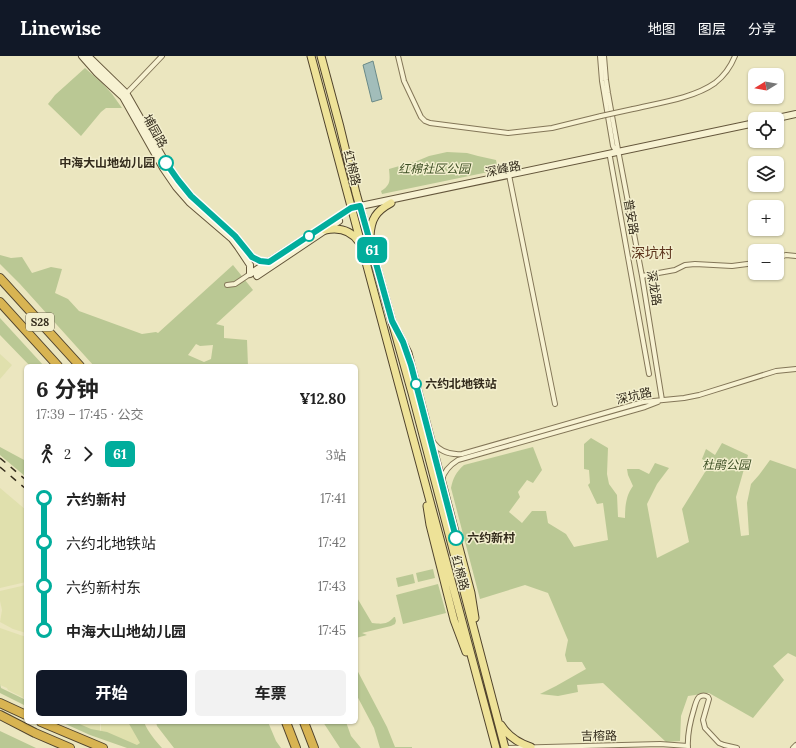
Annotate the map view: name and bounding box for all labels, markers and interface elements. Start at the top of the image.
text: Linewise [20,16,101,40]
text: 地图 [648,20,676,38]
text: 图层 [698,20,726,38]
text: 分享 [748,20,776,38]
north arrow [748,68,784,104]
map controls [748,68,784,280]
street label: 埔园路 [140,111,171,150]
button: locate [748,112,784,148]
street label: 红棉路 [341,149,364,187]
place label: 中海大山地幼儿园 [59,155,155,170]
marker: 中海大山地幼儿园 [158,155,174,171]
button: layers [748,156,784,192]
street label: 深峰路 [484,157,522,180]
park label: 红棉社区公园 [398,161,472,176]
street label: 普安路 [621,198,642,236]
button: + [748,200,784,236]
unlabelled marker [303,230,315,242]
line badge: 61 [354,237,390,263]
text: 61 [365,241,379,259]
district label: 深坑村 [631,244,673,262]
button: − [748,244,784,280]
street label: 深龙路 [644,269,665,307]
road number: S28 [26,313,54,331]
text: 6 分钟 [36,375,98,403]
place label: 六约北地铁站 [425,376,497,391]
marker: 六约北地铁站 [410,378,422,390]
street label: 深坑路 [615,384,653,407]
text: ¥12.80 [299,389,346,408]
text: 17:39 – 17:45 · 公交 [36,406,143,423]
icon: walk [36,443,58,465]
icon: forward [77,443,99,465]
text: 61 [113,445,127,463]
text: 2 [64,446,71,463]
text: 3站 [326,447,346,464]
park label: 杜鹃公园 [702,457,752,472]
text: 六约新村 [66,490,126,509]
text: 17:41 [320,490,346,507]
marker: 六约新村 [448,530,464,546]
place label: 六约新村 [467,530,515,545]
text: 六约北地铁站 [66,534,156,553]
text: 17:42 [318,534,346,551]
street label: 红棉路 [449,554,472,592]
text: 六约新村东 [66,578,141,597]
text: 17:43 [318,578,346,595]
text: 中海大山地幼儿园 [66,622,186,641]
text: 17:45 [318,622,346,639]
button: 开始 [36,670,187,716]
button: 车票 [195,670,346,716]
street label: 吉榕路 [581,728,617,743]

